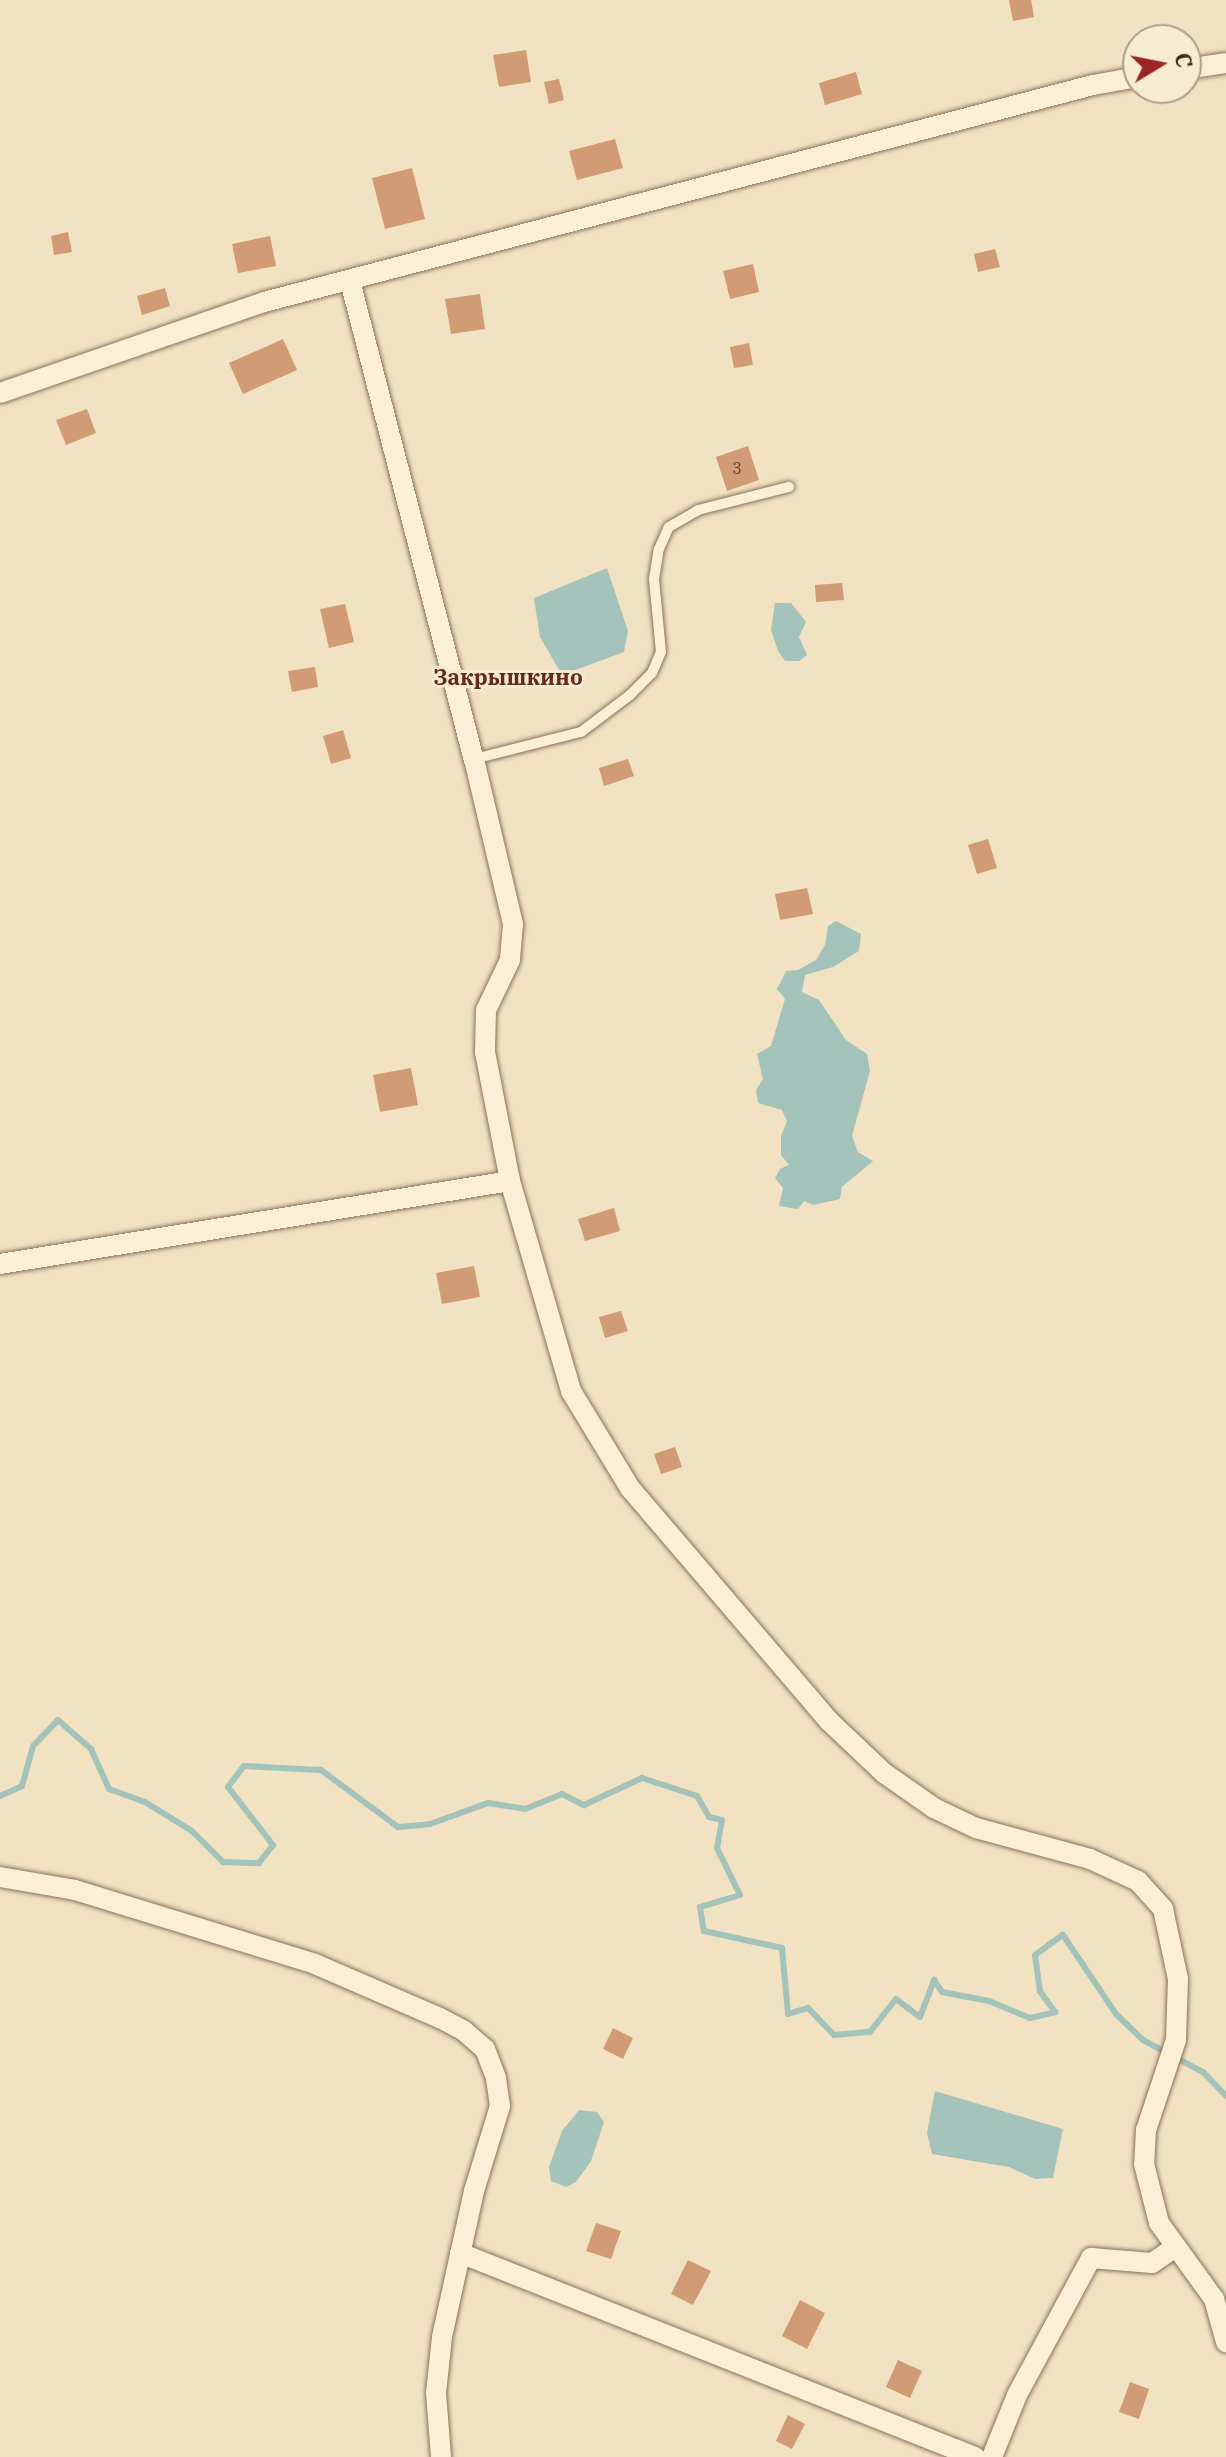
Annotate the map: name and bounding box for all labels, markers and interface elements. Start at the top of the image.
north arrow [1122,24,1202,104]
text: С [1169,50,1200,70]
house number: 3 [732,458,742,478]
district label: Закрышкино [433,664,583,690]

